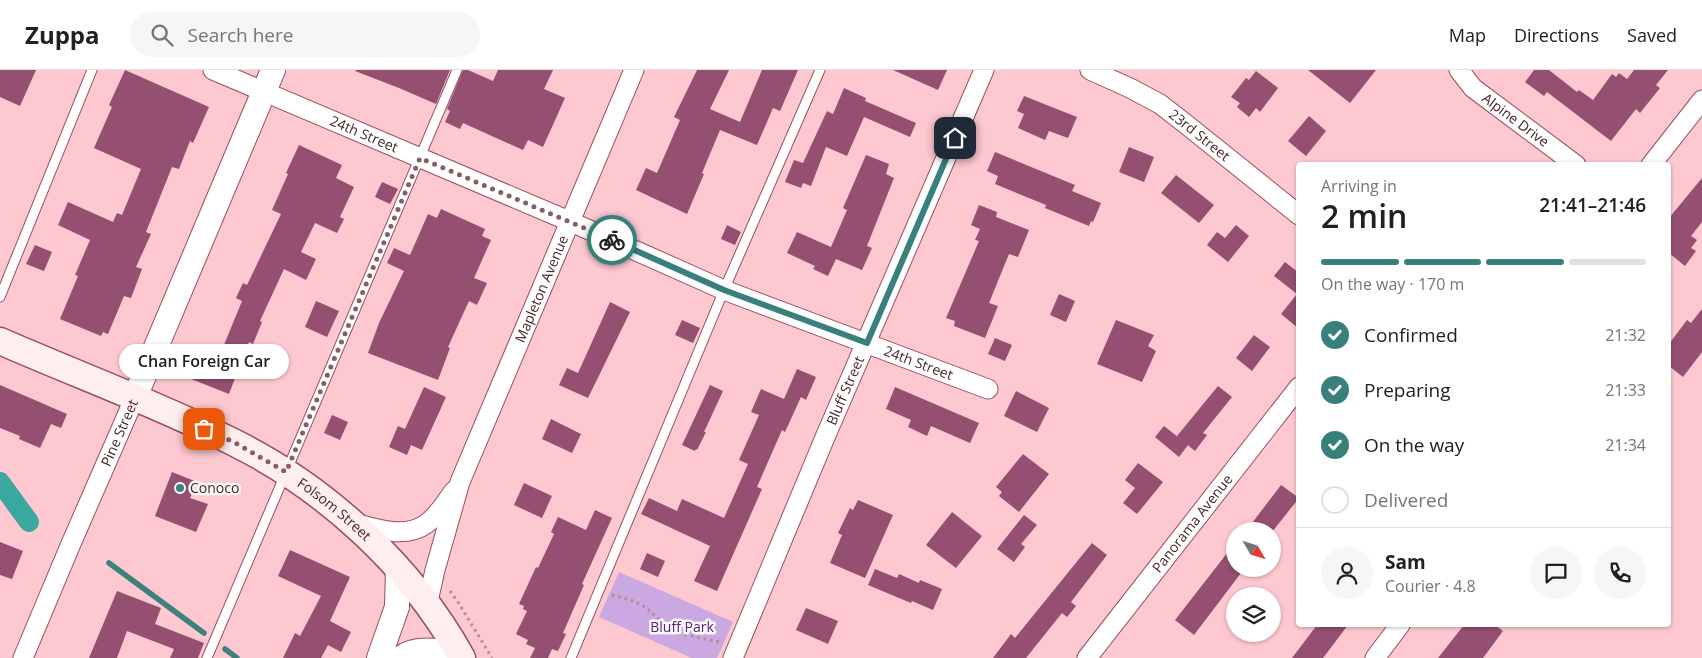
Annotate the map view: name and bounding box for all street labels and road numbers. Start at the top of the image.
street label: Alpine Drive [1479,88,1553,151]
street label: 23rd Street [1165,104,1234,165]
street label: 24th Street [327,111,401,156]
street label: Mapleton Avenue [510,232,572,345]
street label: 24th Street [881,341,956,384]
street label: Bluff Street [821,353,868,428]
street label: Pine Street [96,396,142,469]
street label: Panorama Avenue [1148,470,1236,576]
street label: Folsom Street [294,473,376,545]

